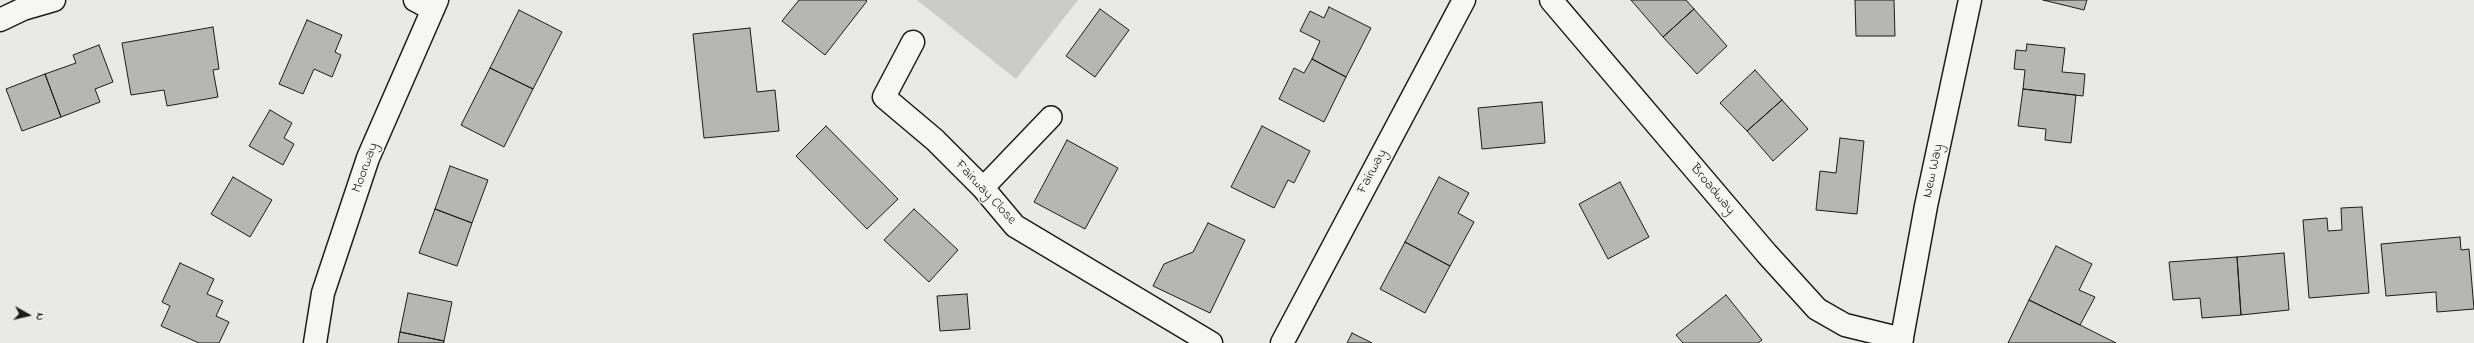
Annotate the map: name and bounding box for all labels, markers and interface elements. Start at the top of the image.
street label: Moorway [349,141,383,195]
street label: New Way [1920,143,1948,199]
street label: Fairway [1354,147,1392,197]
street label: Fairway Close [951,157,1019,229]
street label: Broadway [1686,161,1738,219]
north arrow [8,295,48,335]
text: N [31,312,48,321]

